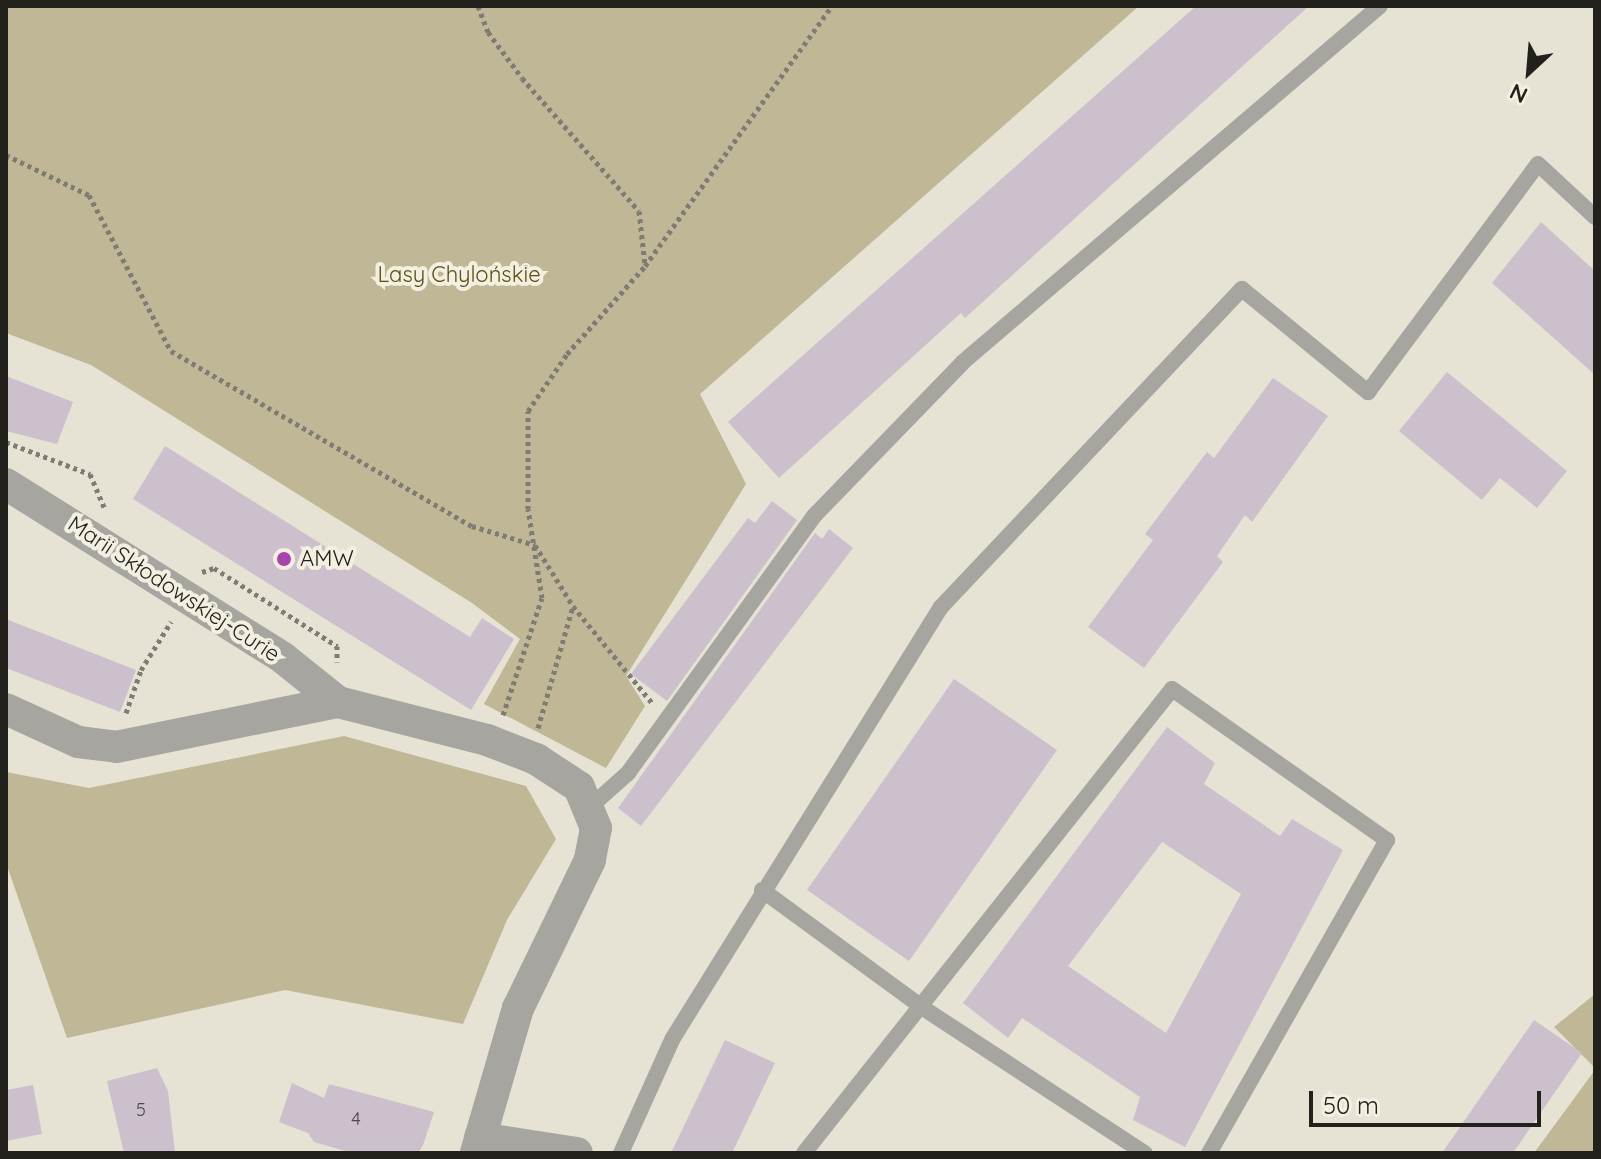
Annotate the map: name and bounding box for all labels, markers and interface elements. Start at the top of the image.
north arrow [1489,32,1569,112]
text: N [1505,77,1532,110]
park label: Lasy Chylońskie [377,262,541,288]
street label: Marii Skłodowskiej-Curie [63,511,285,667]
place label: AMW [300,546,354,572]
marker: AMW [275,550,293,568]
scale bar [1313,1075,1545,1125]
text: 50 m [1323,1090,1379,1120]
house number: 5 [136,1099,146,1121]
house number: 4 [351,1108,361,1130]

